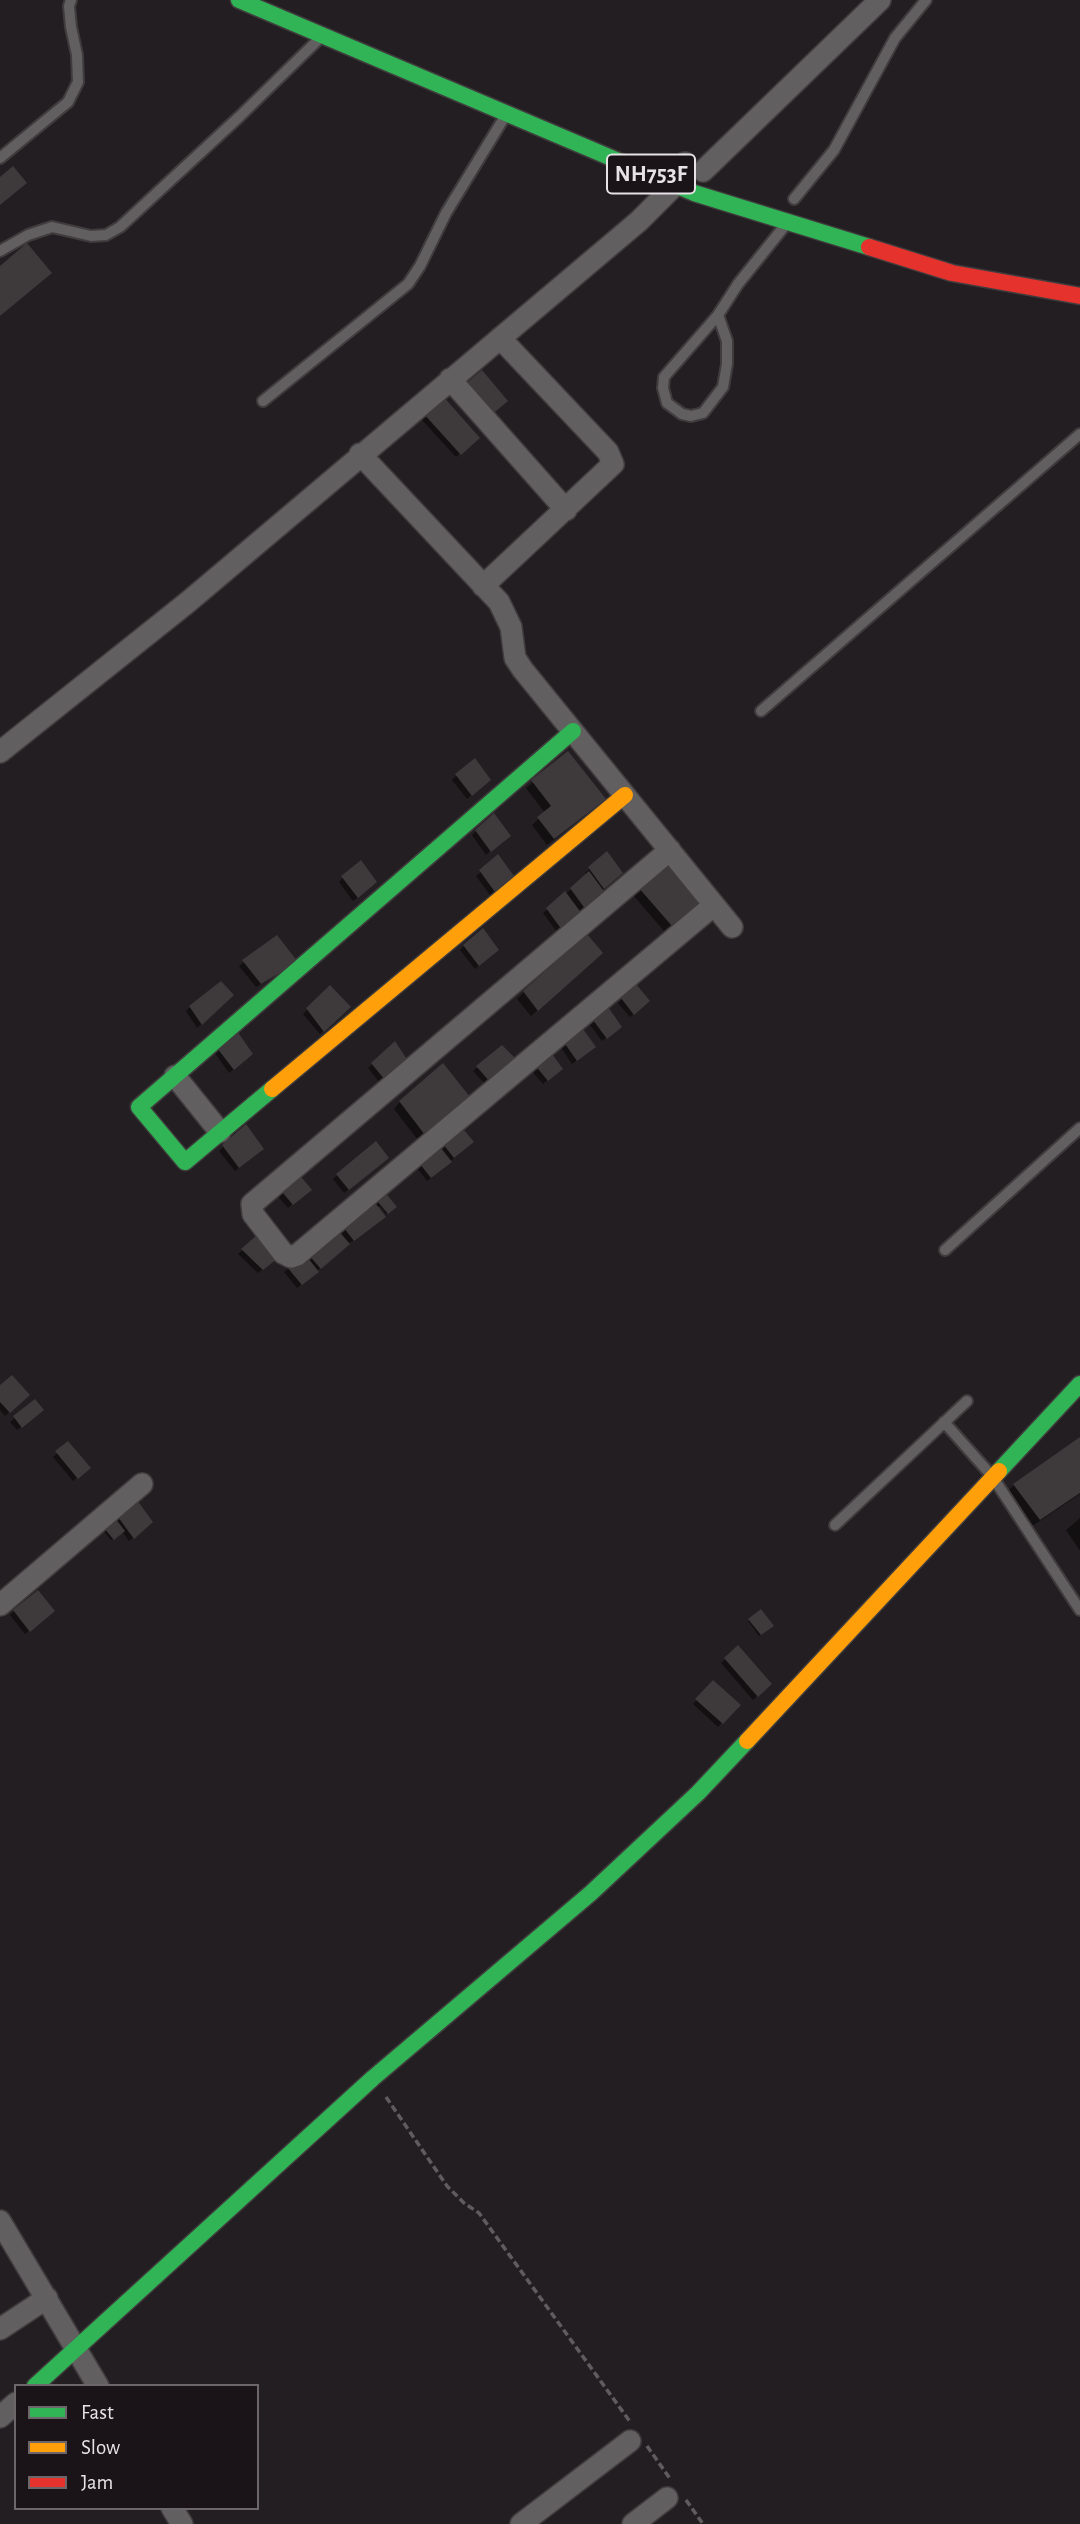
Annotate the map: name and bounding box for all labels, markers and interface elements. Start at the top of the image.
road number: NH753F [607,154,695,194]
legend [14,2384,259,2510]
text: Fast [81,2402,114,2423]
text: Slow [81,2437,120,2458]
text: Jam [81,2472,113,2493]

